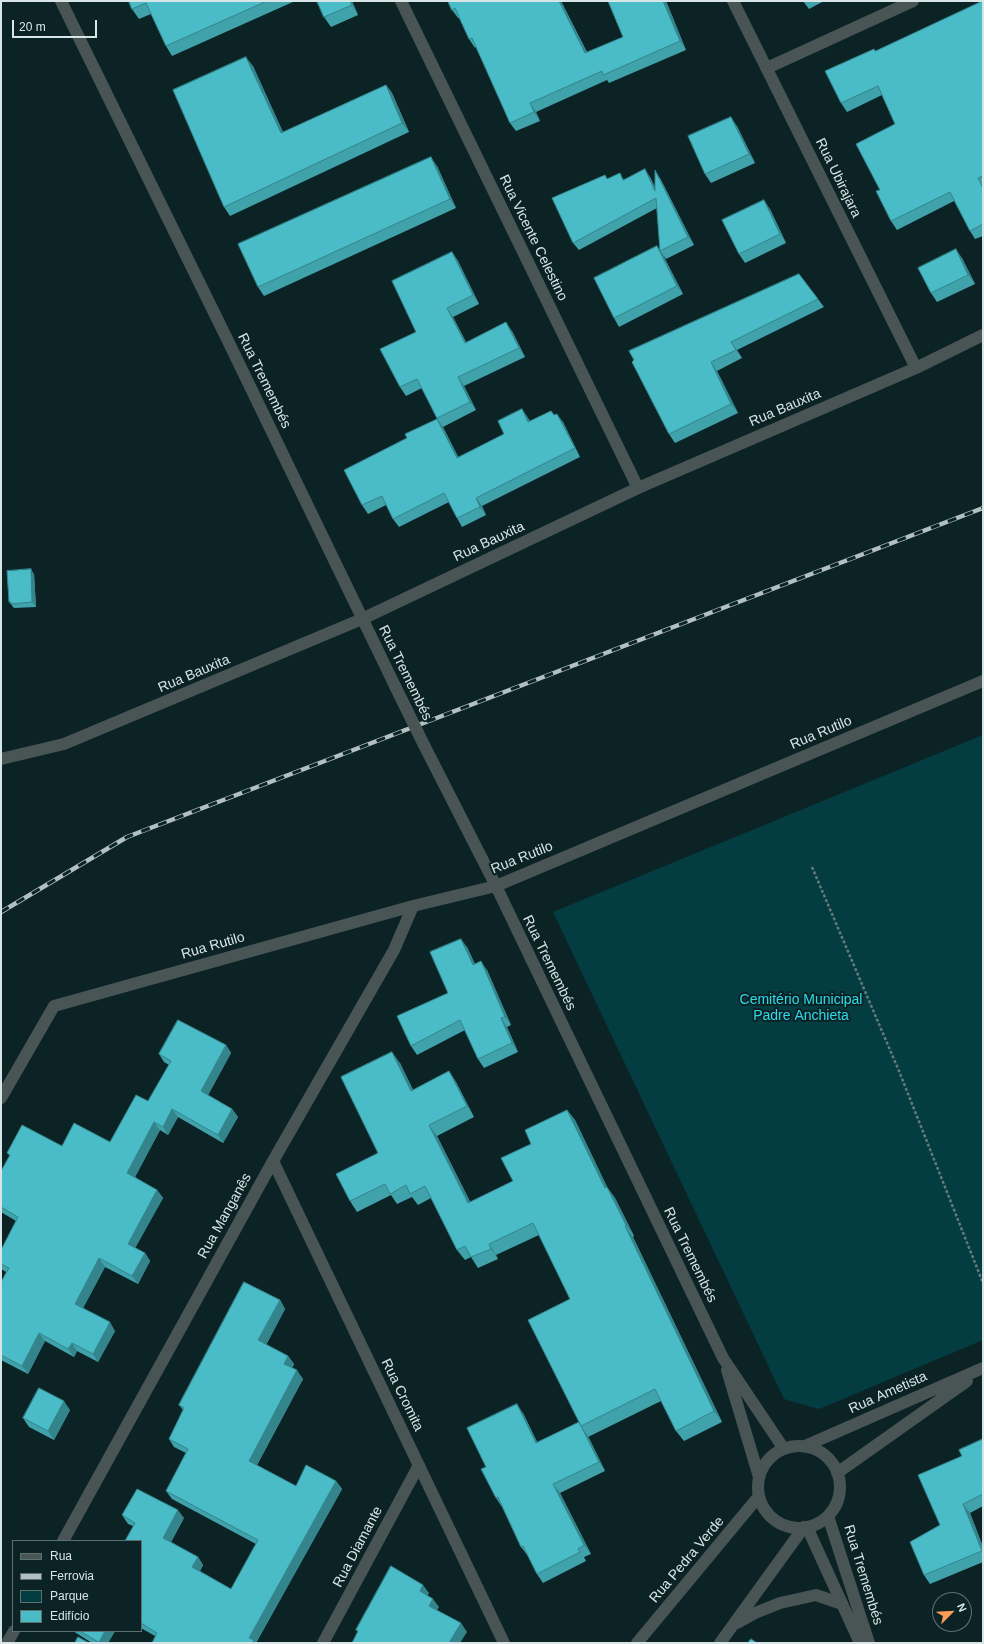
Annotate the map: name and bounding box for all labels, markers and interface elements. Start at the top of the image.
scale bar [14,12,99,38]
text: 20 m [19,20,46,34]
street label: Rua Ubirajara [812,136,864,220]
street label: Rua Vicente Celestino [495,172,571,304]
street label: Rua Tremembés [234,331,294,431]
street label: Rua Bauxita [747,385,823,431]
street label: Rua Bauxita [451,518,527,566]
street label: Rua Tremembés [375,623,435,723]
street label: Rua Bauxita [156,651,232,697]
street label: Rua Rutilo [788,712,854,754]
street label: Rua Rutilo [489,838,555,878]
street label: Rua Tremembés [519,913,579,1013]
street label: Rua Rutilo [179,929,247,963]
park label: Cemitério Municipal Padre Anchieta [740,992,862,1024]
street label: Rua Manganês [195,1170,255,1262]
street label: Rua Tremembés [660,1205,720,1305]
street label: Rua Cromita [377,1356,427,1434]
street label: Rua Ametista [846,1368,930,1418]
street label: Rua Diamante [330,1504,386,1590]
street label: Rua Pedra Verde [646,1513,728,1607]
street label: Rua Tremembés [840,1523,886,1627]
legend [12,1540,142,1632]
text: Rua [50,1549,72,1563]
text: Ferrovia [50,1569,94,1583]
text: Parque [50,1589,89,1603]
north arrow [932,1592,972,1632]
text: N [955,1601,969,1614]
text: Edifício [50,1609,89,1623]

